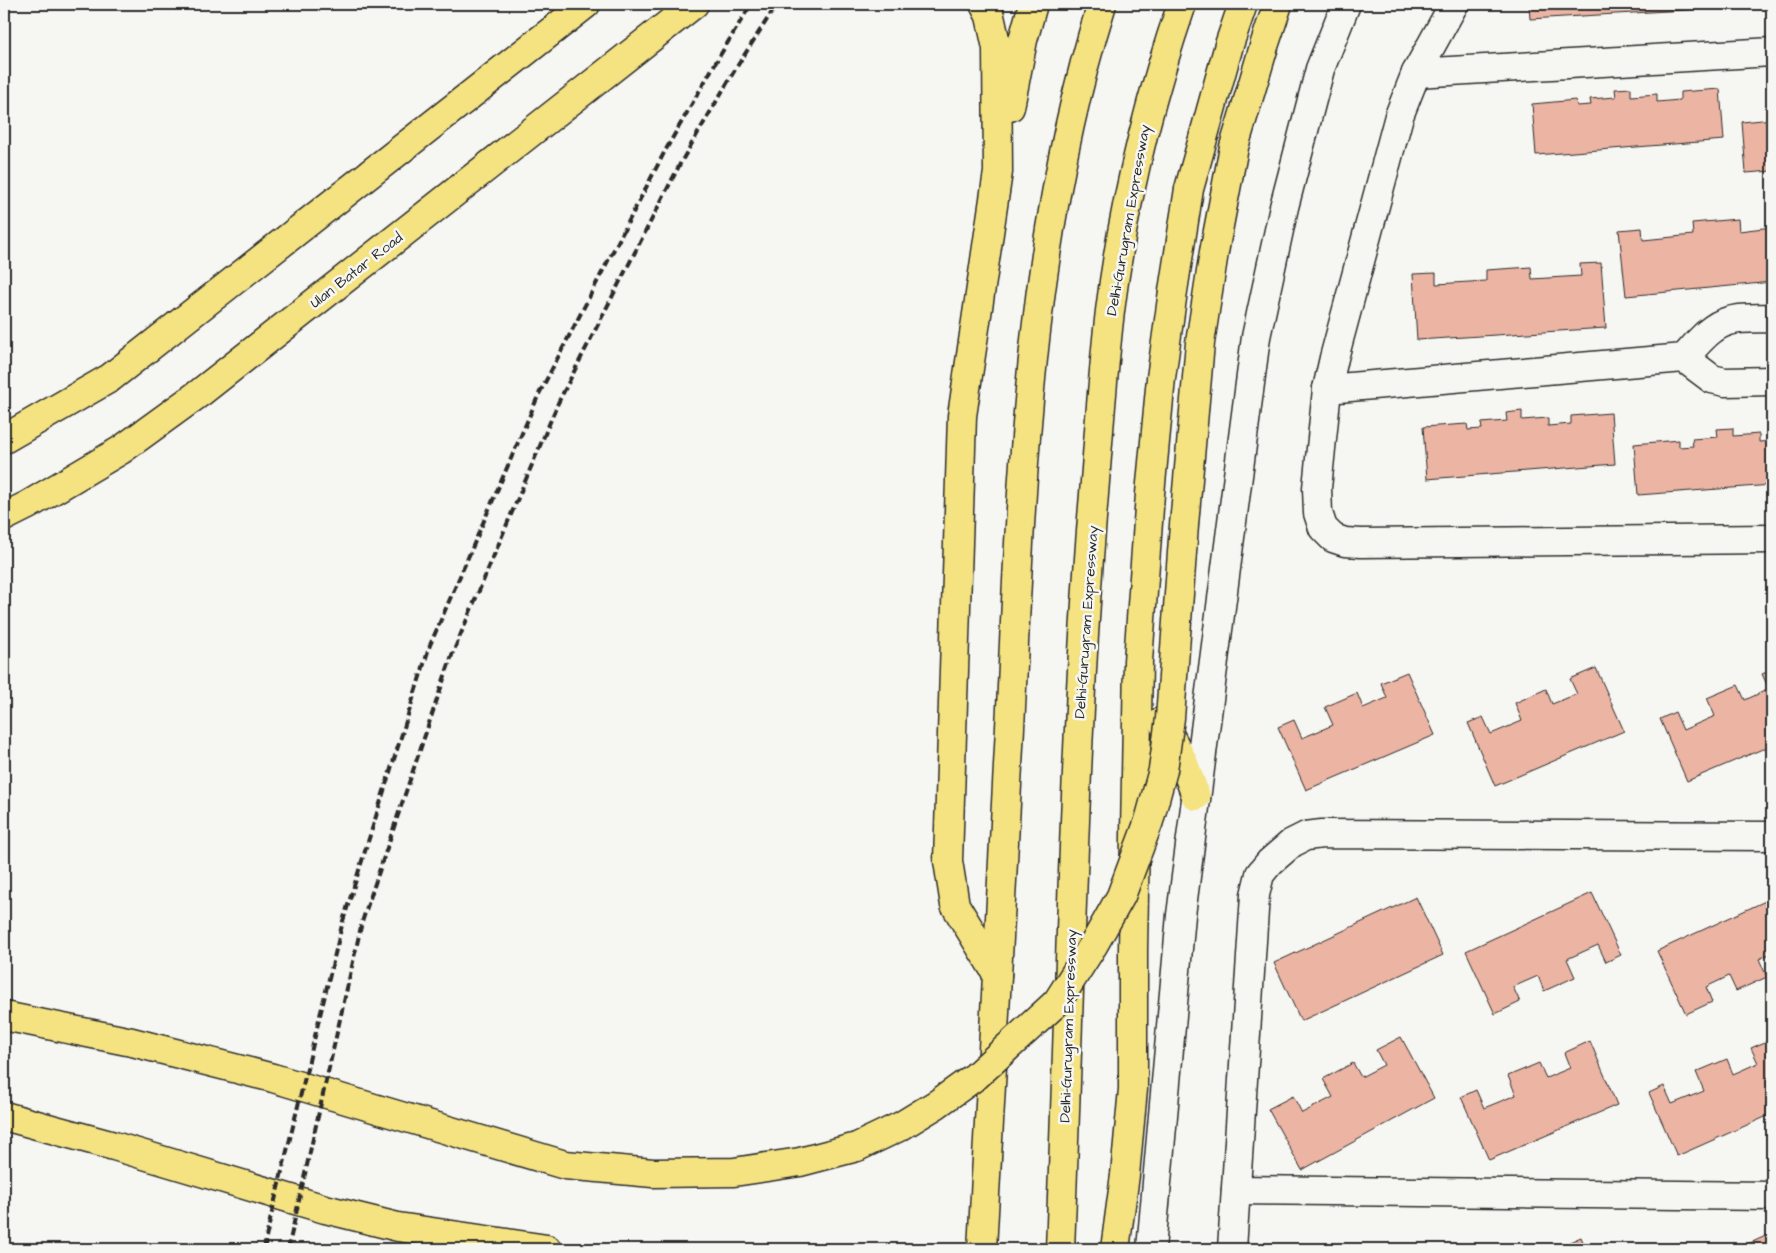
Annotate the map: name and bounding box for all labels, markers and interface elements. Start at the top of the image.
street label: Delhi-Gurugram Expressway [1101,123,1157,317]
street label: Ulan Batar Road [305,227,407,313]
street label: Delhi-Gurugram Expressway [1069,525,1105,719]
street label: Delhi-Gurugram Expressway [1055,929,1083,1123]

